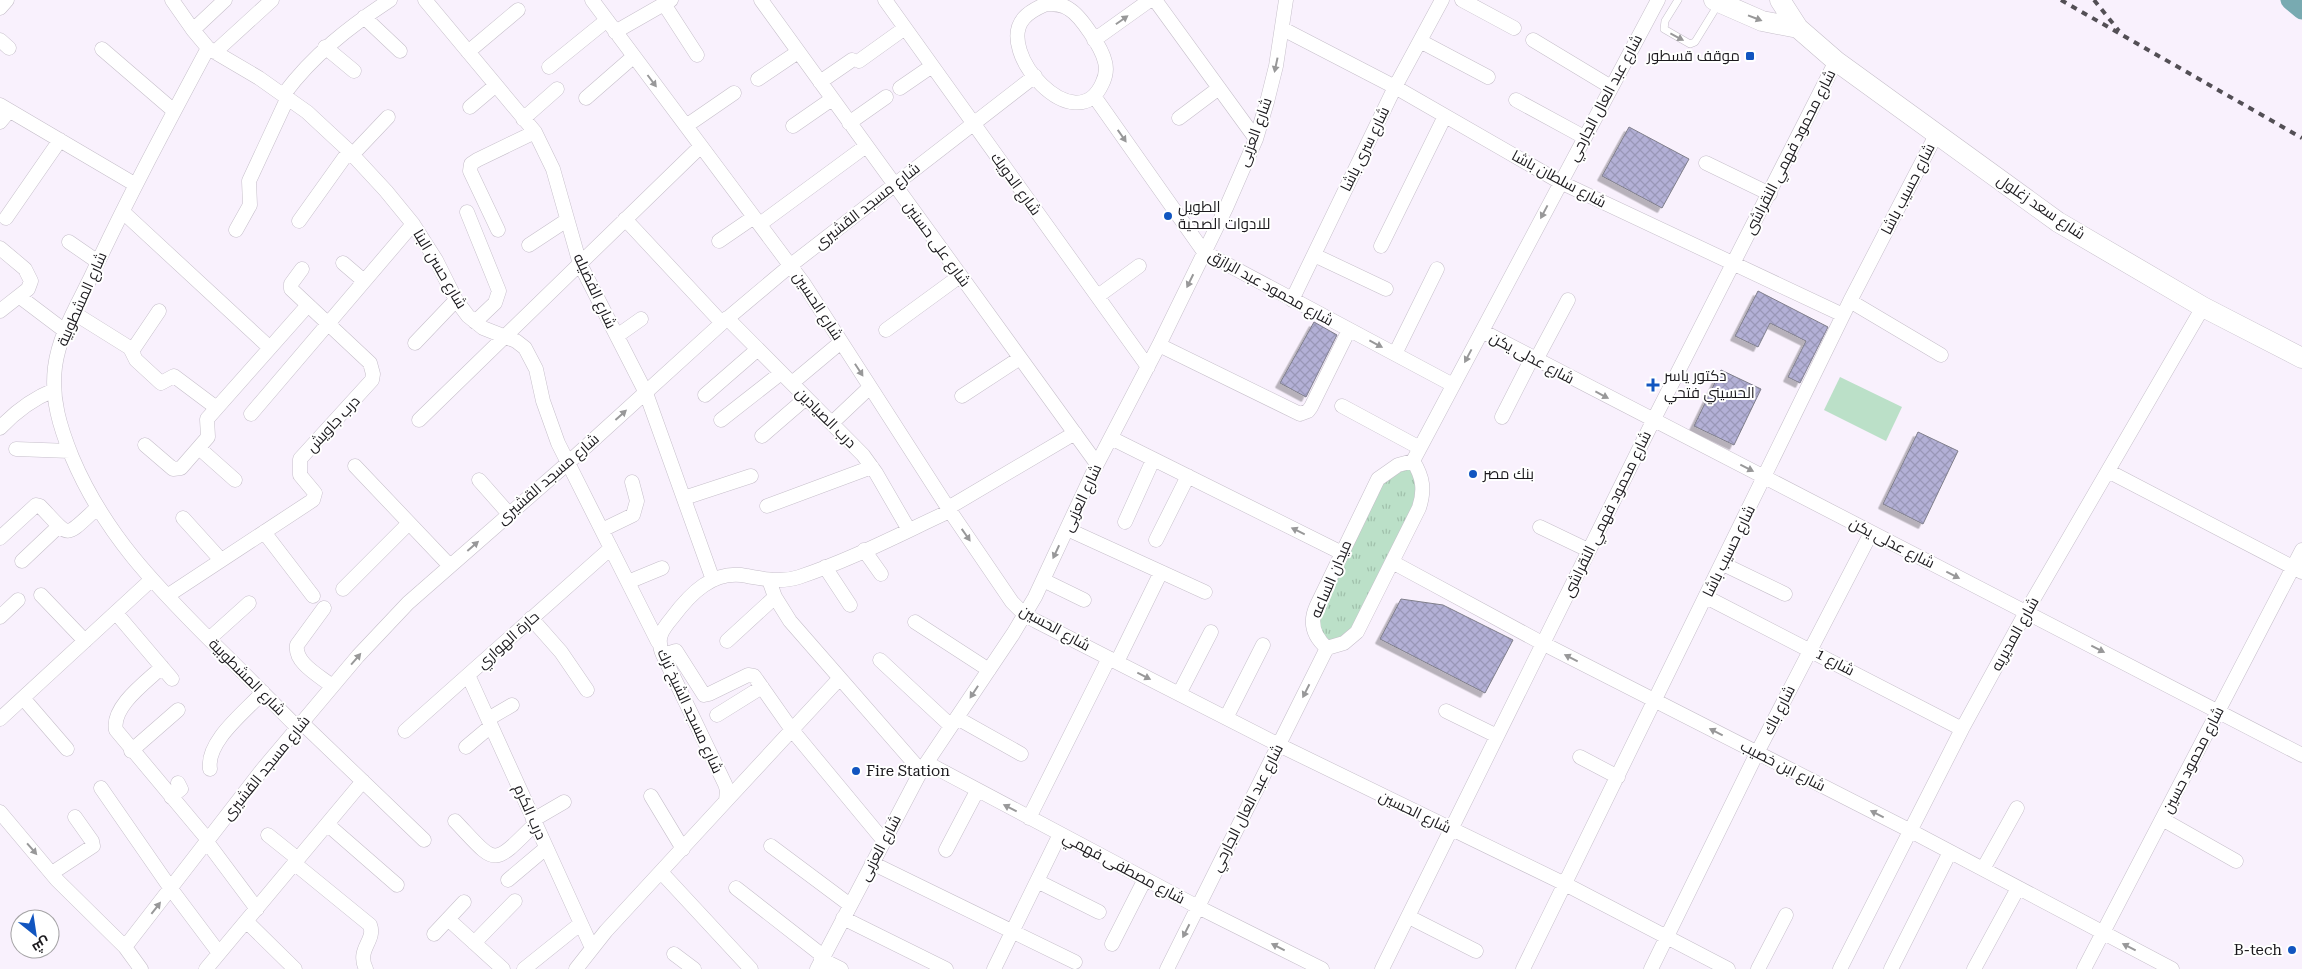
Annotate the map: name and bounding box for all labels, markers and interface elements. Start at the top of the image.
one-way arrow [1115,15,1129,25]
one-way arrow [1747,15,1762,22]
street label: شارع عبد العال الجارحي [1564,32,1649,166]
one-way arrow [1670,33,1684,41]
place label: موقف قسطور [1646,47,1740,65]
marker: موقف قسطور [1744,50,1756,62]
one-way arrow [1272,58,1280,73]
street label: شارع محمود فهمي النقراشى [1741,67,1842,239]
one-way arrow [647,74,658,87]
street label: شارع العزبى [1234,95,1278,170]
street label: شارع سرى باشا [1337,104,1395,195]
one-way arrow [1117,129,1127,143]
street label: شارع حسيب باشا [1877,140,1940,238]
street label: شارع سلطان باشا [1508,147,1609,213]
street label: شارع الدويك [986,149,1045,220]
street label: شارع مسجد القشيرى [811,159,925,254]
street label: شارع سعد زغلول [1992,171,2089,245]
street label: شارع على حسنين [898,198,974,292]
place label: الطويل للادوات الصحية [1178,198,1270,233]
one-way arrow [1540,205,1548,220]
marker: الطويل للادوات الصحية [1162,210,1174,222]
street label: شارع حسن البنا [408,226,471,313]
street label: شارع محمود عبد الرازق [1204,246,1337,332]
street label: شارع المشطوبية [53,249,113,350]
street label: شارع الفضيله [568,250,620,332]
street label: شارع الحسين [788,268,847,345]
one-way arrow [1186,274,1194,288]
street label: شارع عدلى يكن [1486,328,1577,390]
one-way arrow [1369,340,1383,348]
one-way arrow [1464,349,1472,364]
one-way arrow [854,363,864,376]
place label: دكتور ياسر الحسيني فتحي [1663,367,1755,405]
marker: دكتور ياسر الحسيني فتحي [1646,378,1660,392]
street label: درب الصيادين [791,384,860,453]
one-way arrow [1595,391,1609,399]
street label: درب جاويش [302,392,364,457]
one-way arrow [614,410,627,421]
street label: شارع محمود فهمي النقراشى [1559,428,1658,601]
street label: شارع مسجد القشيرى [493,430,604,530]
street label: شارع العزبى [1059,461,1107,535]
place label: بنك مصر [1482,465,1534,483]
one-way arrow [1740,465,1754,473]
marker: بنك مصر [1467,468,1479,480]
street label: شارع حسيب باشا [1699,502,1761,601]
street label: شارع عدلى يكن [1845,514,1938,574]
one-way arrow [1291,527,1305,535]
one-way arrow [961,529,971,542]
street label: ميدان الساعه [1307,537,1356,621]
one-way arrow [466,540,478,552]
one-way arrow [1052,545,1060,559]
one-way arrow [1946,571,1961,579]
street label: شارع المديريه [1987,594,2044,675]
street label: شارع الحسين [1016,601,1093,656]
street label: حارة الهواري [473,607,545,675]
street label: شارع المشطوبية [204,635,289,720]
street label: شارع 1 [1812,644,1857,681]
one-way arrow [2091,645,2105,653]
street label: شارع مسجد الشيخ ترك [651,646,727,777]
one-way arrow [350,652,361,665]
one-way arrow [1564,654,1579,662]
one-way arrow [1137,672,1151,680]
street label: شارع باك [1759,682,1801,739]
one-way arrow [1301,684,1310,699]
one-way arrow [969,685,979,698]
street label: شارع محمود حسين [2158,704,2229,817]
street label: شارع مسجد القشيرى [218,712,315,825]
one-way arrow [1709,728,1724,736]
street label: شارع ابن خصيب [1737,737,1829,797]
street label: شارع عبد العال الجارحي [1207,741,1290,876]
place label: Fire Station [866,762,950,780]
marker: Fire Station [850,765,862,777]
street label: درب الكرم [509,781,550,843]
street label: شارع الحسين [1375,787,1454,839]
one-way arrow [1003,804,1017,812]
one-way arrow [1869,810,1884,818]
street label: شارع العزبى [855,812,907,885]
street label: شارع مصطفى فهمي [1059,828,1188,910]
one-way arrow [26,843,37,856]
one-way arrow [150,902,161,915]
north arrow [10,909,60,959]
one-way arrow [1182,924,1190,938]
text: ش [29,933,53,957]
place label: B-tech [2234,941,2282,959]
one-way arrow [2122,942,2136,951]
one-way arrow [1271,943,1286,951]
marker: B-tech [2286,944,2298,956]

